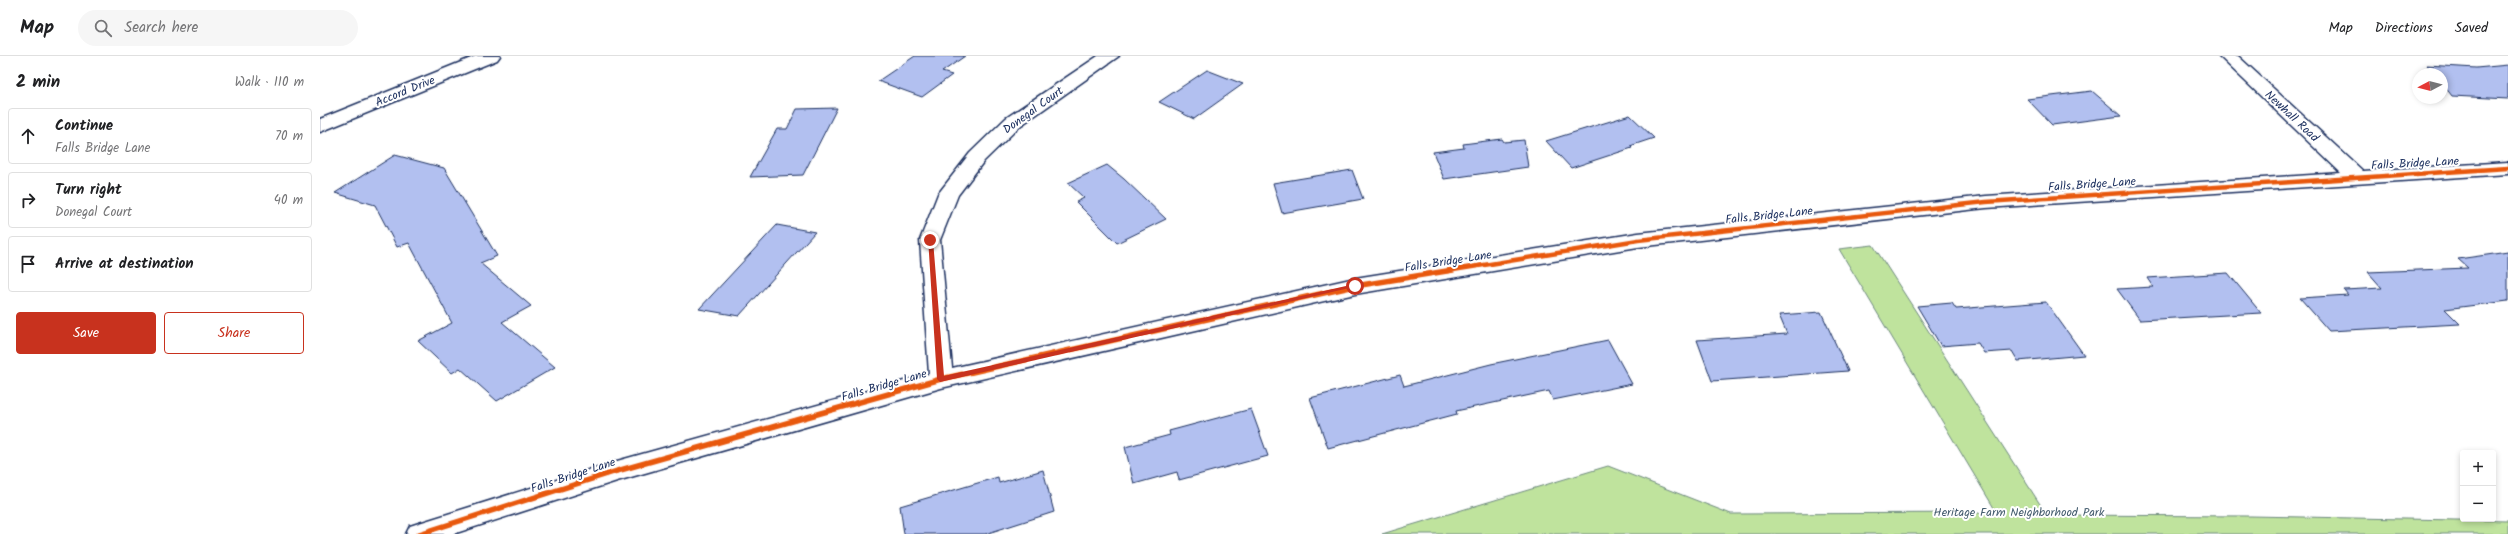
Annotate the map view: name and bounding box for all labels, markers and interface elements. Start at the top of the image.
search box [78,10,358,46]
text: Map [20,13,54,43]
text: Search here [124,16,198,40]
icon: search [92,17,114,39]
text: Map [2328,17,2353,39]
text: Directions [2375,17,2433,39]
text: Saved [2455,17,2488,39]
north arrow [2412,68,2448,104]
text: 2 min [16,69,60,96]
street label: Accord Drive [372,71,439,112]
text: Walk · 110 m [235,72,304,93]
street label: Donegal Court [999,82,1068,139]
street label: Newhall Road [2260,86,2324,147]
text: Continue [55,114,113,138]
icon: ahead [17,125,39,147]
text: 70 m [275,126,303,147]
text: Falls Bridge Lane [55,138,150,159]
street label: Falls Bridge Lane [2371,152,2460,175]
street label: Falls Bridge Lane [2047,172,2137,197]
text: Turn right [55,178,122,202]
icon: right [17,189,39,211]
text: 40 m [274,190,303,211]
street label: Falls Bridge Lane [1724,201,1814,230]
text: Donegal Court [55,202,132,223]
route end [921,231,939,249]
street label: Falls Bridge Lane [1403,245,1494,278]
text: Arrive at destination [55,252,194,276]
icon: arrive [17,253,39,275]
route start [1346,277,1364,295]
button: Save [16,312,156,354]
button: Share [164,312,304,354]
street label: Falls Bridge Lane [839,364,930,407]
map controls [2460,450,2496,522]
button: + [2460,450,2496,486]
street label: Falls Bridge Lane [528,453,619,498]
button: − [2460,486,2496,522]
park label: Heritage Farm Neighborhood Park [1934,503,2105,522]

